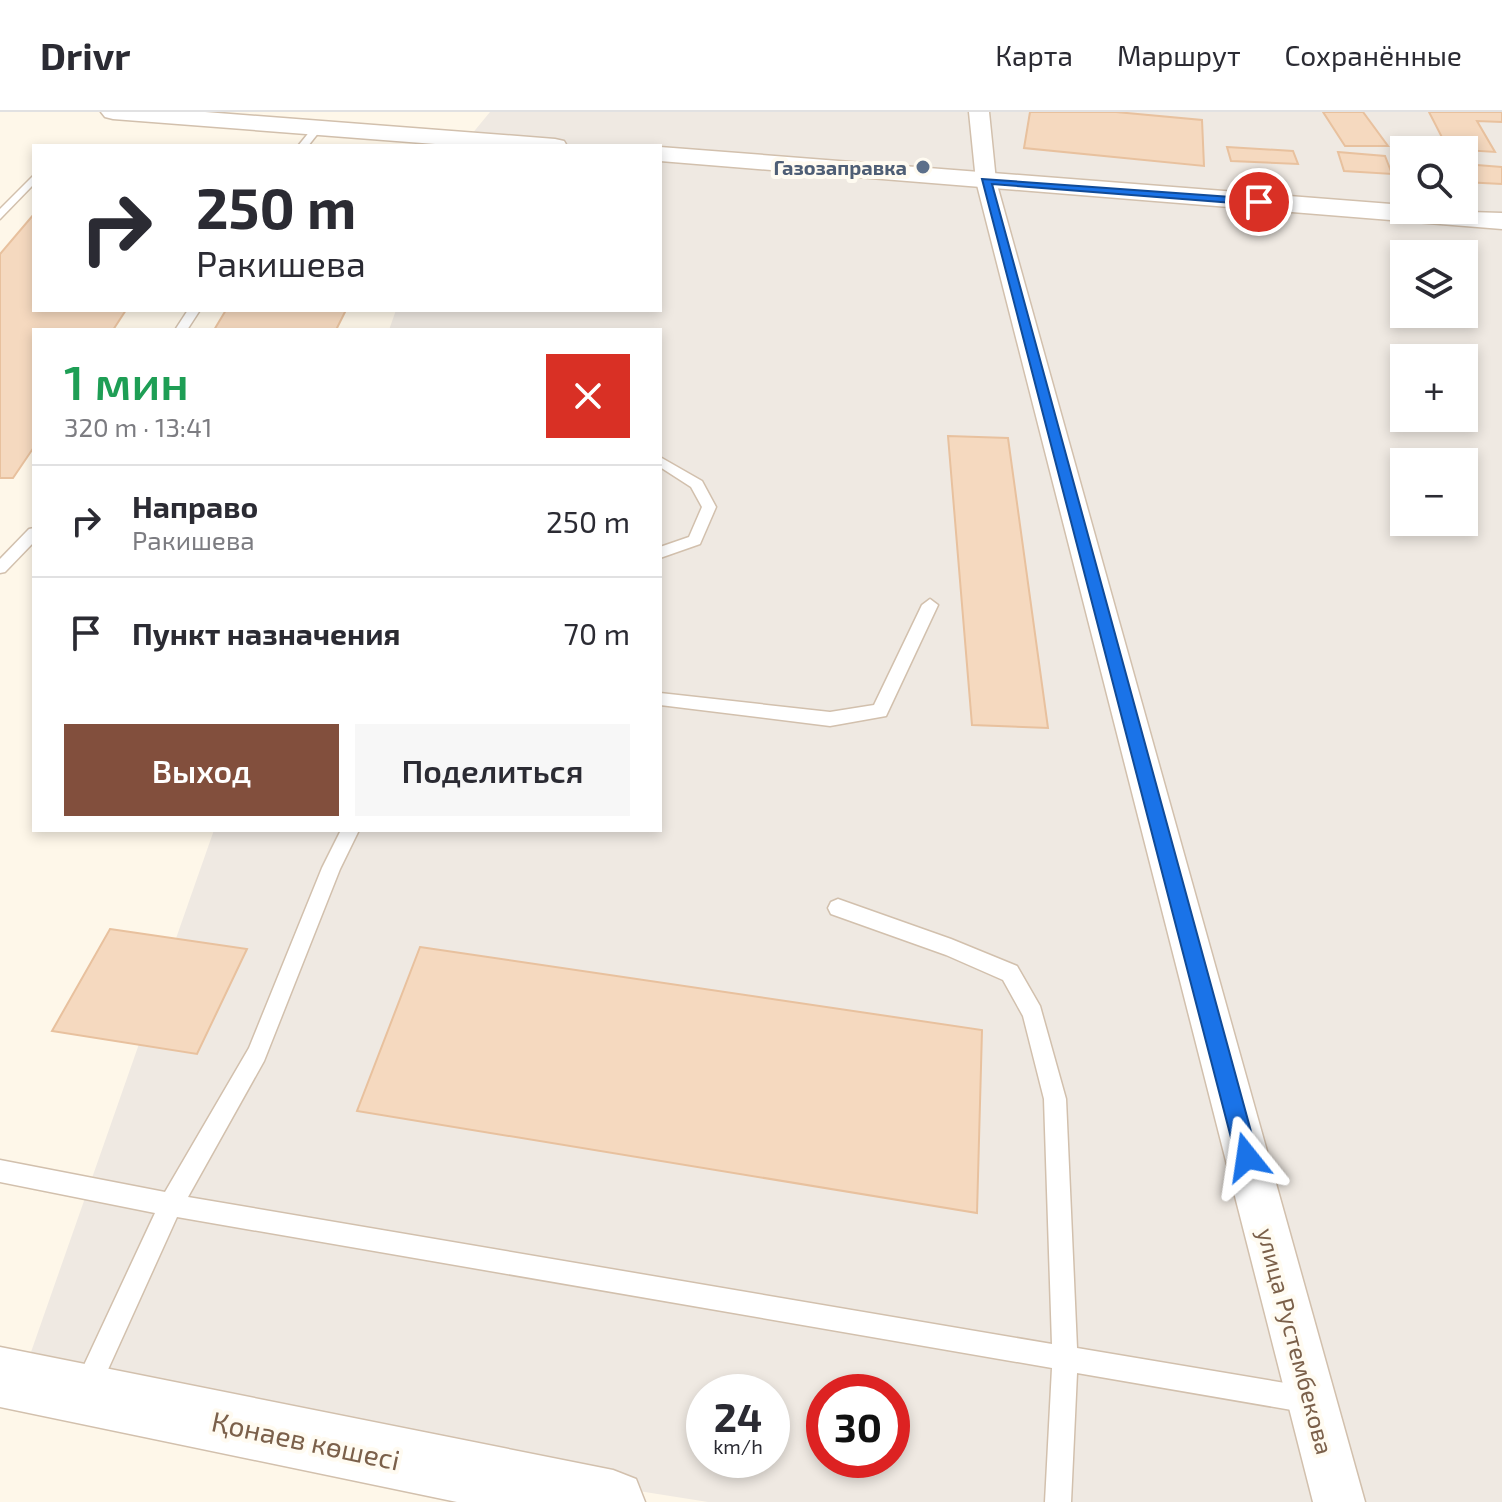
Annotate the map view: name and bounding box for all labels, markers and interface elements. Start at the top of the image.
text: Drivr [40,32,130,78]
text: Карта [995,38,1073,72]
text: Маршрут [1117,38,1241,72]
text: Сохранённые [1285,38,1462,72]
map controls [1390,136,1478,536]
button: search [1390,136,1478,224]
place label: Газозаправка [773,155,907,179]
marker: Газозаправка [914,158,932,176]
pin [1225,168,1293,236]
text: 250 m [196,173,356,240]
icon: right [64,176,168,280]
icon: arrive [1237,180,1281,224]
button: layers [1390,240,1478,328]
text: Ракишева [196,241,366,284]
button: + [1390,344,1478,432]
text: 1 мин [64,352,189,410]
button: close [546,354,630,438]
text: 320 m · 13:41 [64,411,212,442]
button: − [1390,448,1478,536]
text: Направо [132,488,258,524]
icon: right [64,499,108,543]
text: 250 m [546,503,630,539]
text: Ракишева [132,524,255,555]
icon: arrive [64,611,108,655]
text: Пункт назначения [132,615,400,651]
text: 70 m [564,615,630,651]
button: Выход [64,724,339,816]
button: Поделиться [355,724,630,816]
position arrow [1205,1115,1289,1199]
street label: улица Рустембекова [1251,1225,1340,1458]
speed limit sign: 30 [806,1374,910,1478]
text: 24 [714,1392,762,1440]
street label: Қонаев көшесі [209,1403,403,1477]
text: km/h [713,1434,763,1458]

